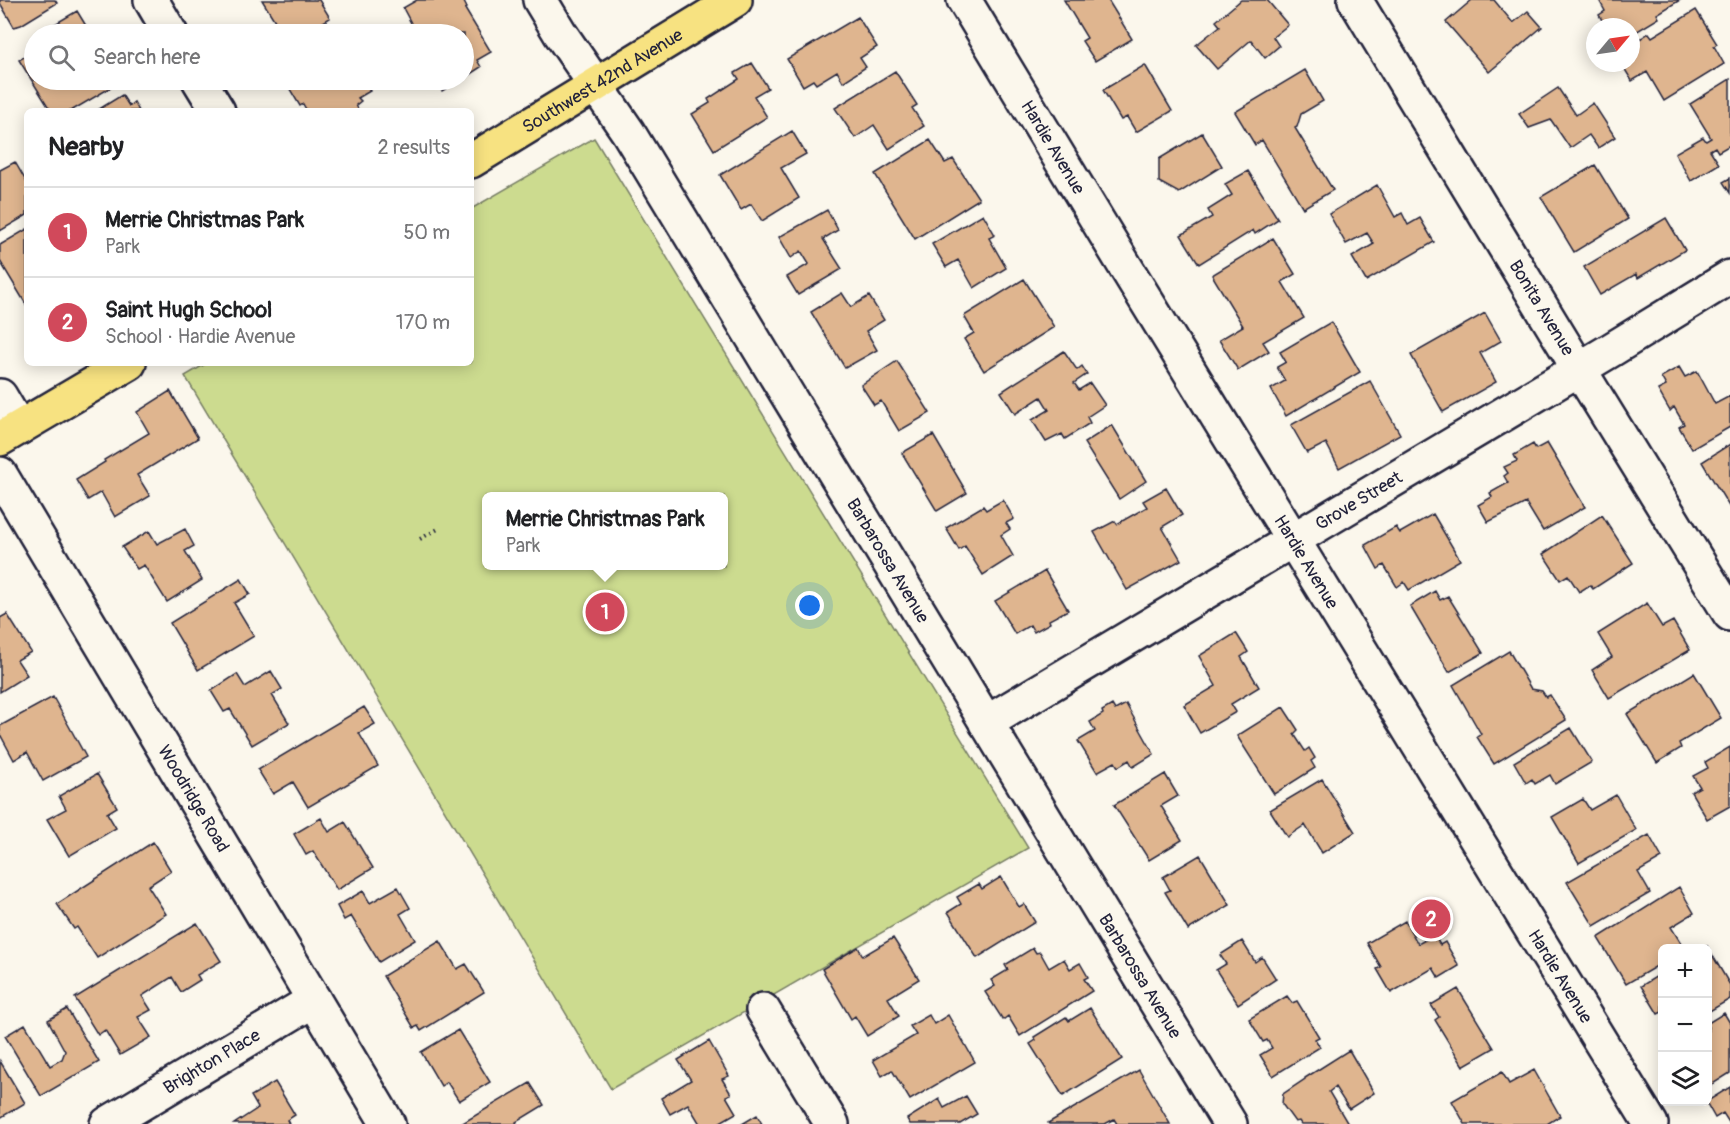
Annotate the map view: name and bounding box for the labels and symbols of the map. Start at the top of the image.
north arrow [1586,18,1640,72]
street label: Southwest 42nd Avenue [518,23,687,139]
street label: Hardie Avenue [1015,96,1090,199]
street label: Bonita Avenue [1504,256,1579,360]
street label: Grove Street [1311,466,1407,536]
street label: Barbarossa Avenue [841,494,934,627]
street label: Hardie Avenue [1268,511,1344,613]
pin: 1 [586,590,624,634]
your location [795,591,824,620]
street label: Woodridge Road [152,741,234,857]
pin: 2 [1412,896,1450,942]
street label: Barbarossa Avenue [1093,910,1186,1043]
street label: Hardie Avenue [1522,925,1598,1028]
street label: Brighton Place [159,1024,265,1100]

